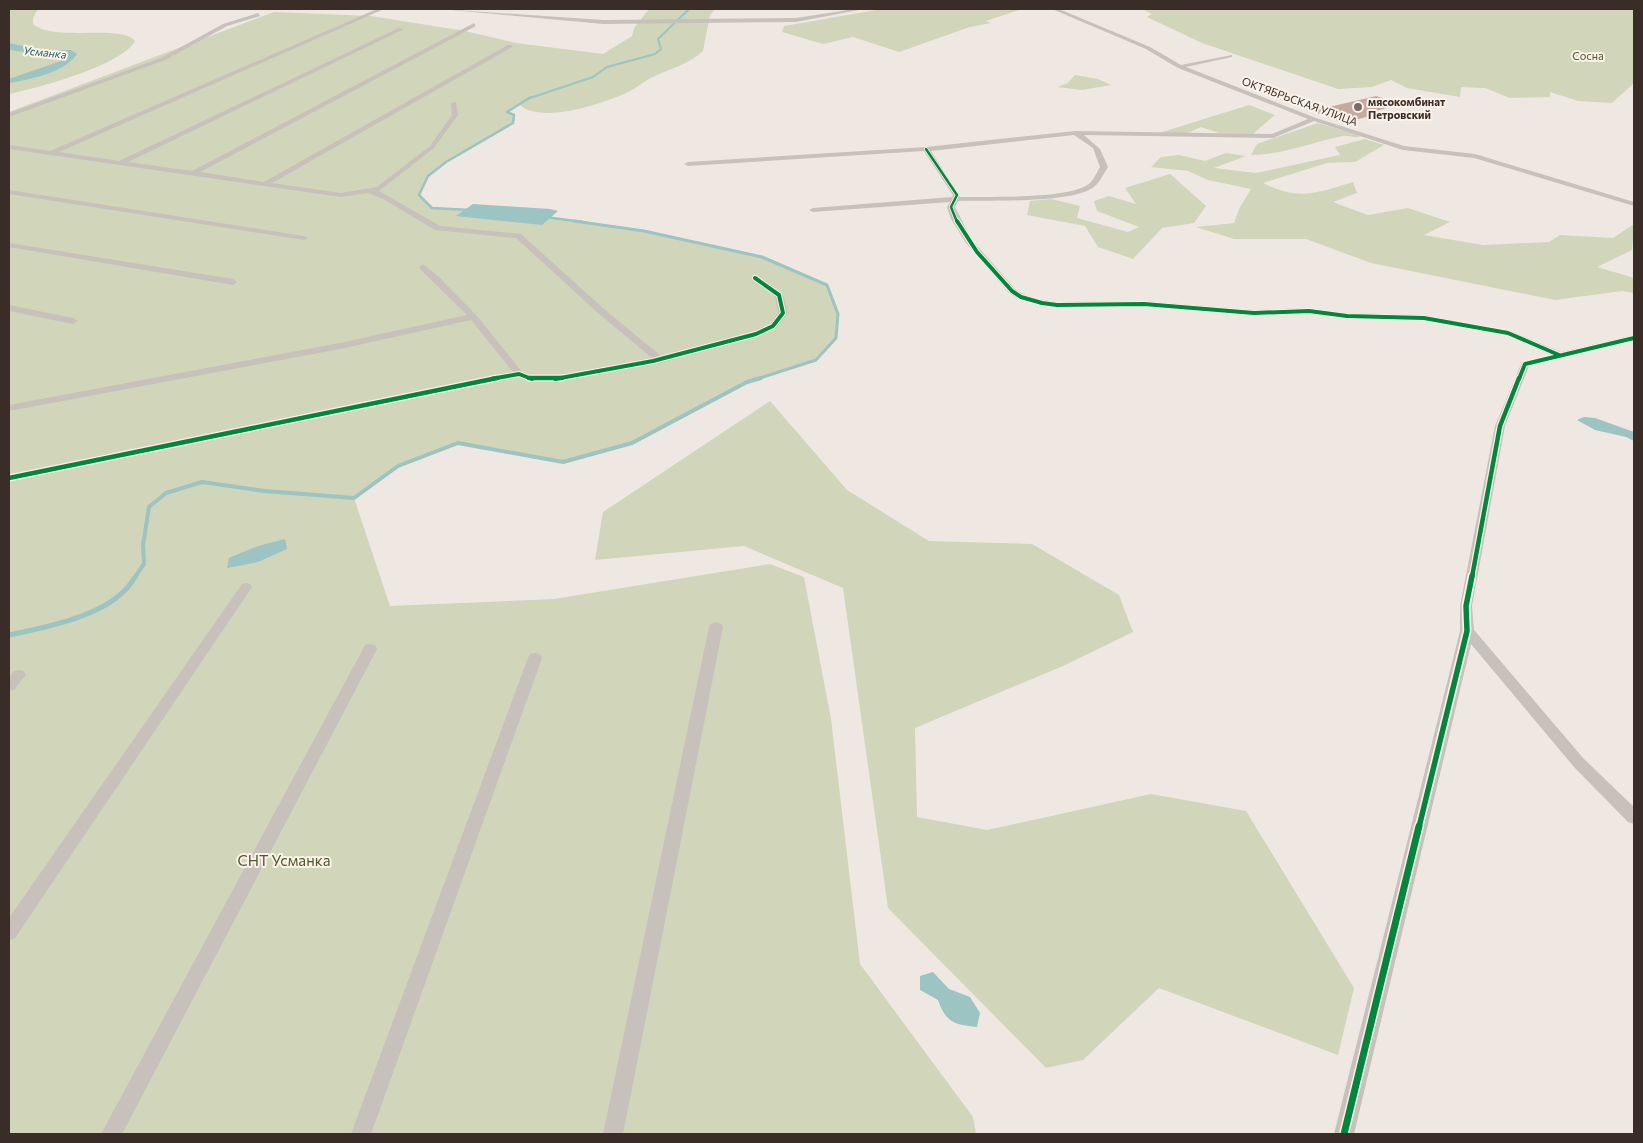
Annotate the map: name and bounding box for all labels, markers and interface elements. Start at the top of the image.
water label: Усманка [23,43,68,61]
park label: Сосна [1572,49,1604,62]
street label: ОКТЯБРЬСКАЯ УЛИЦА [1240,74,1360,128]
place label: мясокомбинат Петровский [1368,95,1446,121]
marker: мясокомбинат Петровский [1352,101,1364,113]
park label: СНТ Усманка [238,851,330,869]

